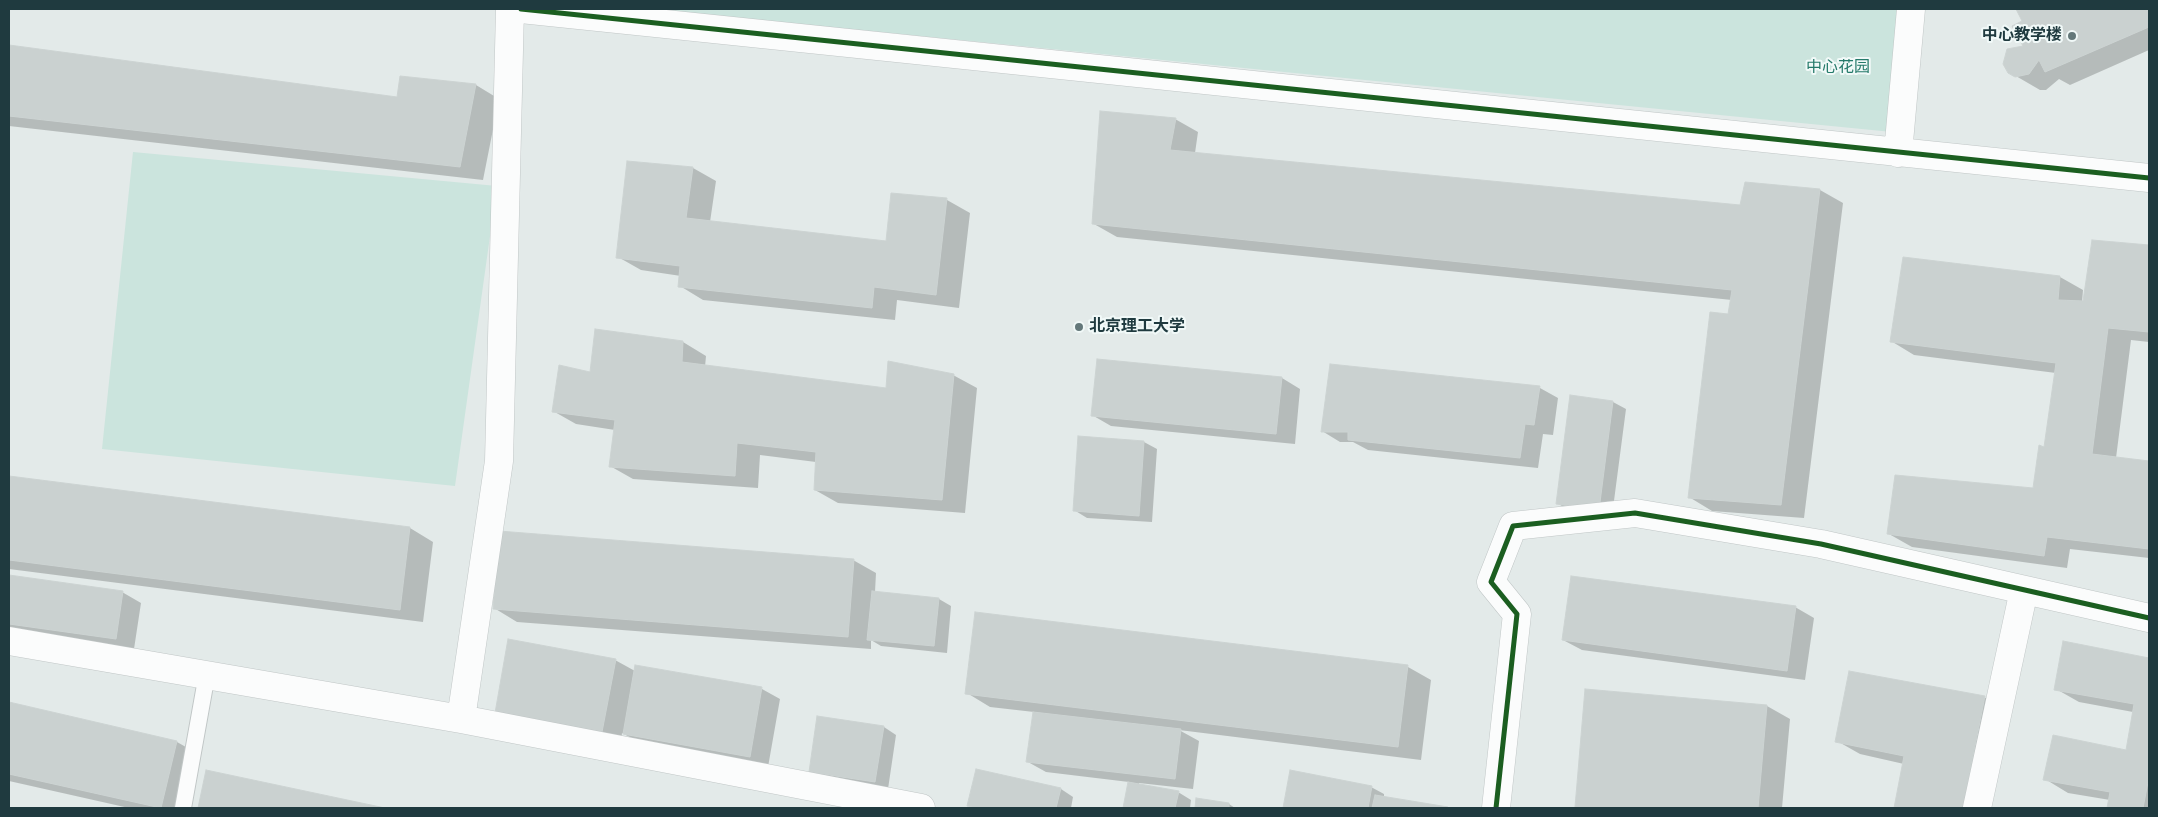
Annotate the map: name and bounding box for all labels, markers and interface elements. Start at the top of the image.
place label: 中心教学楼 [1982,26,2062,46]
marker: 中心教学楼 [2066,30,2078,42]
park label: 中心花园 [1806,58,1870,78]
place label: 北京理工大学 [1089,317,1185,337]
marker: 北京理工大学 [1073,321,1085,333]

